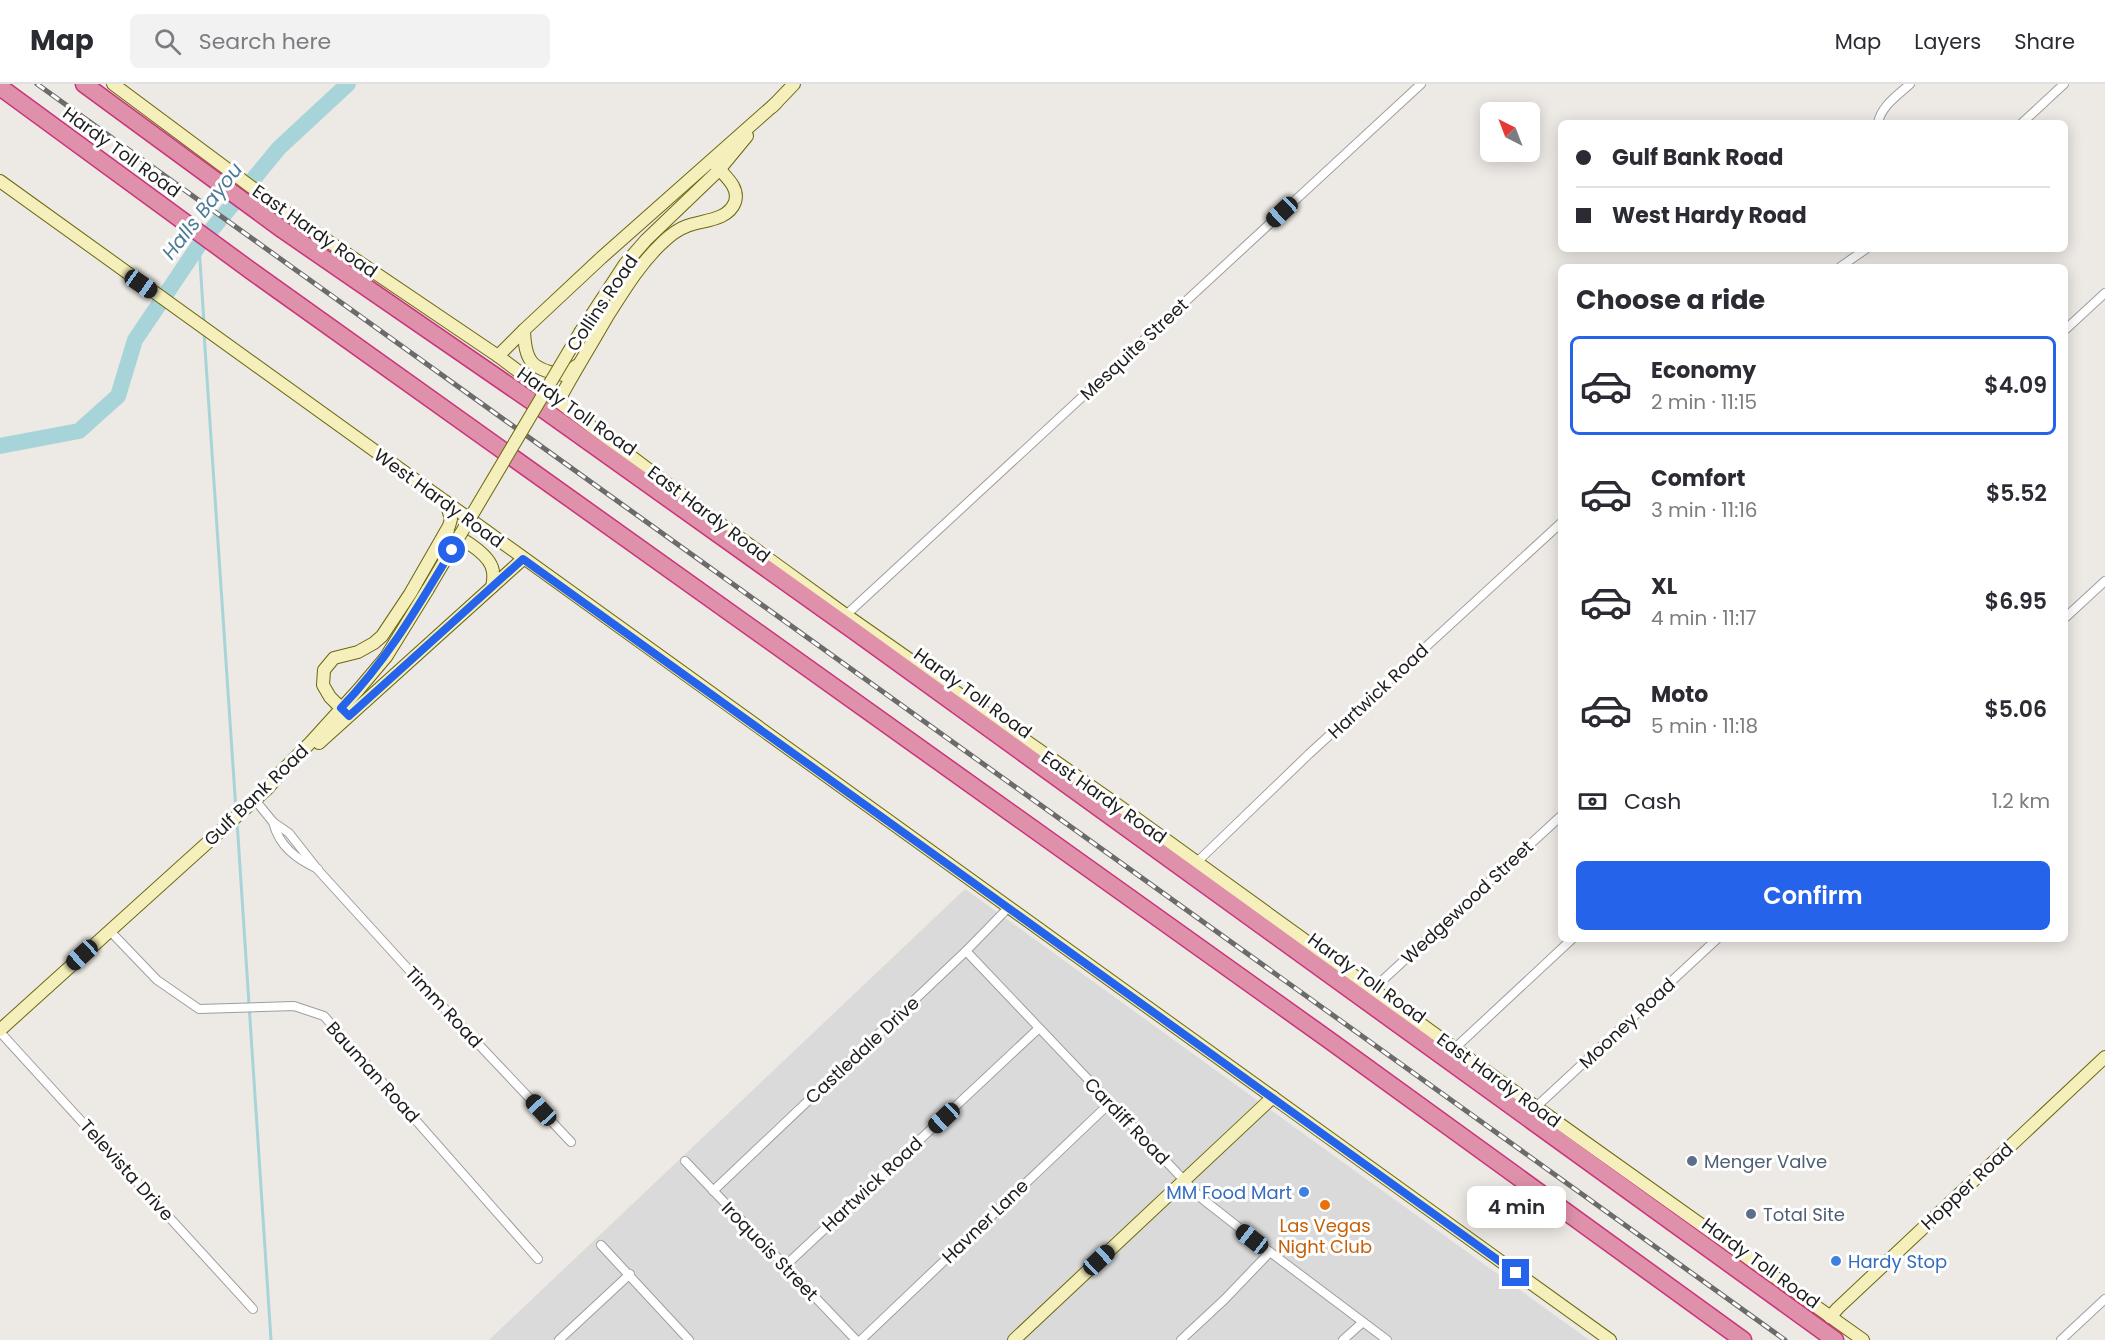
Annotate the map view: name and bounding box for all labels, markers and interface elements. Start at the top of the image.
search box [130,14,550,68]
text: Map [30,21,94,60]
icon: search [151,25,184,58]
text: Search here [199,26,331,57]
text: Map [1835,27,1881,56]
text: Layers [1914,27,1981,56]
text: Share [2014,27,2075,56]
street label: Hardy Toll Road [58,101,186,203]
north arrow [1480,102,1540,162]
map controls [1480,102,1540,162]
text: Gulf Bank Road [1612,142,1783,173]
water label: Halls Bayou [155,156,249,265]
street label: East Hardy Road [247,178,383,284]
car [1263,193,1301,231]
text: West Hardy Road [1612,200,1807,231]
street label: Collins Road [561,250,643,356]
car [121,266,161,302]
text: Choose a ride [1576,281,1765,318]
street label: Mesquite Street [1074,292,1194,406]
text: Economy [1651,355,1756,386]
icon: car [1579,359,1633,413]
street label: Hardy Toll Road [512,361,642,461]
text: $4.09 [1984,370,2047,401]
text: 2 min · 11:15 [1651,388,1757,416]
street label: West Hardy Road [369,442,509,554]
street label: East Hardy Road [643,460,775,568]
text: Comfort [1651,463,1745,494]
icon: car [1579,467,1633,521]
text: $5.52 [1986,478,2047,509]
text: 3 min · 11:16 [1651,496,1758,524]
route start [438,536,465,563]
text: XL [1651,571,1677,602]
icon: car [1579,575,1633,629]
text: $6.95 [1985,586,2047,617]
text: 4 min · 11:17 [1651,604,1757,632]
street label: Hartwick Road [1322,638,1434,744]
street label: Hardy Toll Road [909,642,1037,744]
text: Moto [1651,679,1708,710]
icon: car [1579,683,1633,737]
text: $5.06 [1984,694,2047,725]
text: 5 min · 11:18 [1651,712,1758,740]
street label: Gulf Bank Road [198,739,314,851]
street label: East Hardy Road [1036,744,1172,850]
icon: cash [1576,785,1609,818]
text: Cash [1624,786,1681,817]
text: 1.2 km [1992,787,2050,815]
street label: Wedgewood Street [1396,834,1538,970]
button: Confirm [1576,861,2050,930]
street label: Hardy Toll Road [1303,927,1431,1029]
car [63,936,101,974]
street label: Timm Road [400,961,488,1053]
street label: Mooney Road [1574,972,1680,1074]
street label: Castledale Drive [800,991,924,1109]
street label: Bauman Road [321,1016,425,1128]
street label: East Hardy Road [1432,1027,1566,1133]
street label: Cardiff Road [1079,1072,1175,1170]
car [522,1091,560,1129]
car [925,1099,963,1137]
street label: Televista Drive [75,1114,179,1226]
street label: Hartwick Road [816,1131,928,1237]
street label: Hopper Road [1915,1137,2019,1235]
place label: Menger Valve [1704,1149,1827,1174]
marker: Menger Valve [1685,1154,1699,1168]
street label: Havner Lane [936,1173,1034,1269]
place label: MM Food Mart [1166,1180,1292,1205]
marker: MM Food Mart [1297,1185,1311,1199]
callout: 4 min [1466,1186,1565,1228]
text: 4 min [1488,1193,1545,1221]
street label: Iroquois Street [716,1196,824,1306]
marker: Las Vegas Night Club [1318,1198,1332,1212]
place label: Total Site [1763,1202,1845,1227]
marker: Total Site [1744,1207,1758,1221]
street label: Hardy Toll Road [1697,1212,1825,1314]
place label: Las Vegas Night Club [1278,1213,1372,1259]
car [1232,1221,1272,1257]
car [1080,1241,1118,1279]
place label: Hardy Stop [1848,1249,1947,1274]
marker: Hardy Stop [1829,1254,1843,1268]
route end [1502,1259,1529,1286]

